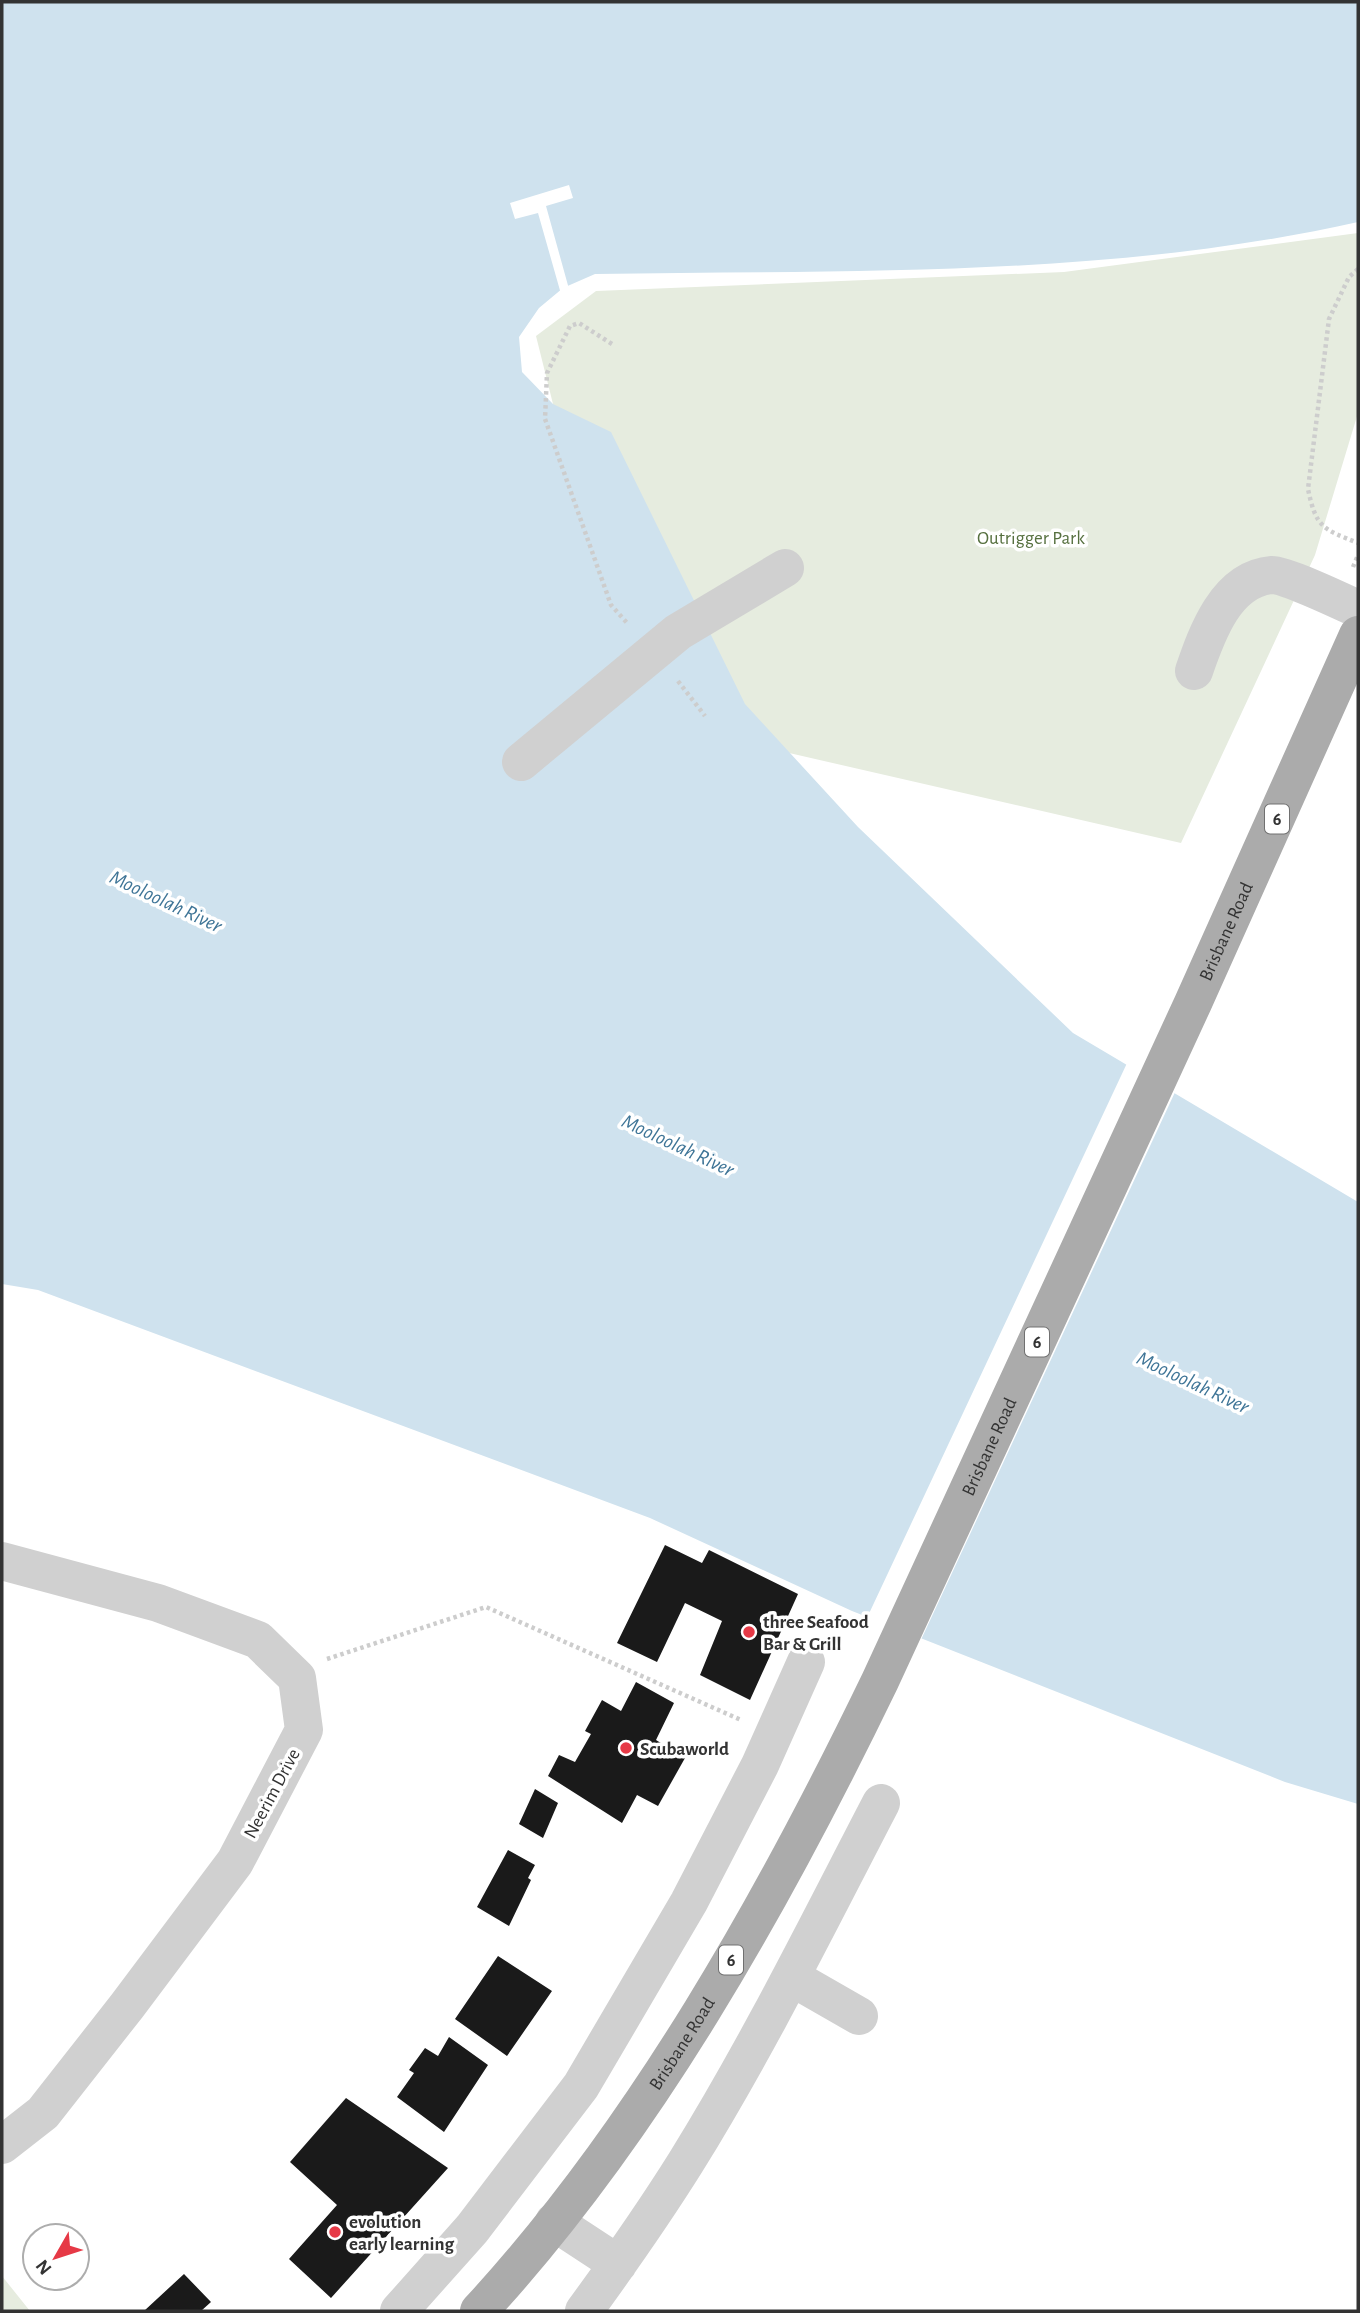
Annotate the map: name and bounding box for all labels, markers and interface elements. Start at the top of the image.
park label: Outrigger Park [977,529,1085,548]
road number: 6 [1265,804,1289,834]
water label: Mooloolah River [106,866,226,937]
street label: Brisbane Road [1196,879,1257,984]
water label: Mooloolah River [618,1110,738,1181]
road number: 6 [1025,1328,1049,1357]
water label: Mooloolah River [1133,1347,1253,1418]
street label: Brisbane Road [959,1395,1021,1499]
place label: three Seafood Bar & Grill [763,1613,869,1654]
marker: three Seafood Bar & Grill [741,1624,757,1640]
marker: Scubaworld [618,1740,634,1756]
place label: Scubaworld [640,1740,729,1759]
street label: Neerim Drive [241,1746,304,1842]
road number: 6 [719,1946,743,1974]
street label: Brisbane Road [646,1994,719,2094]
place label: evolution early learning [349,2213,454,2254]
north arrow [21,2222,91,2292]
marker: evolution early learning [327,2224,343,2240]
text: N [32,2256,55,2278]

